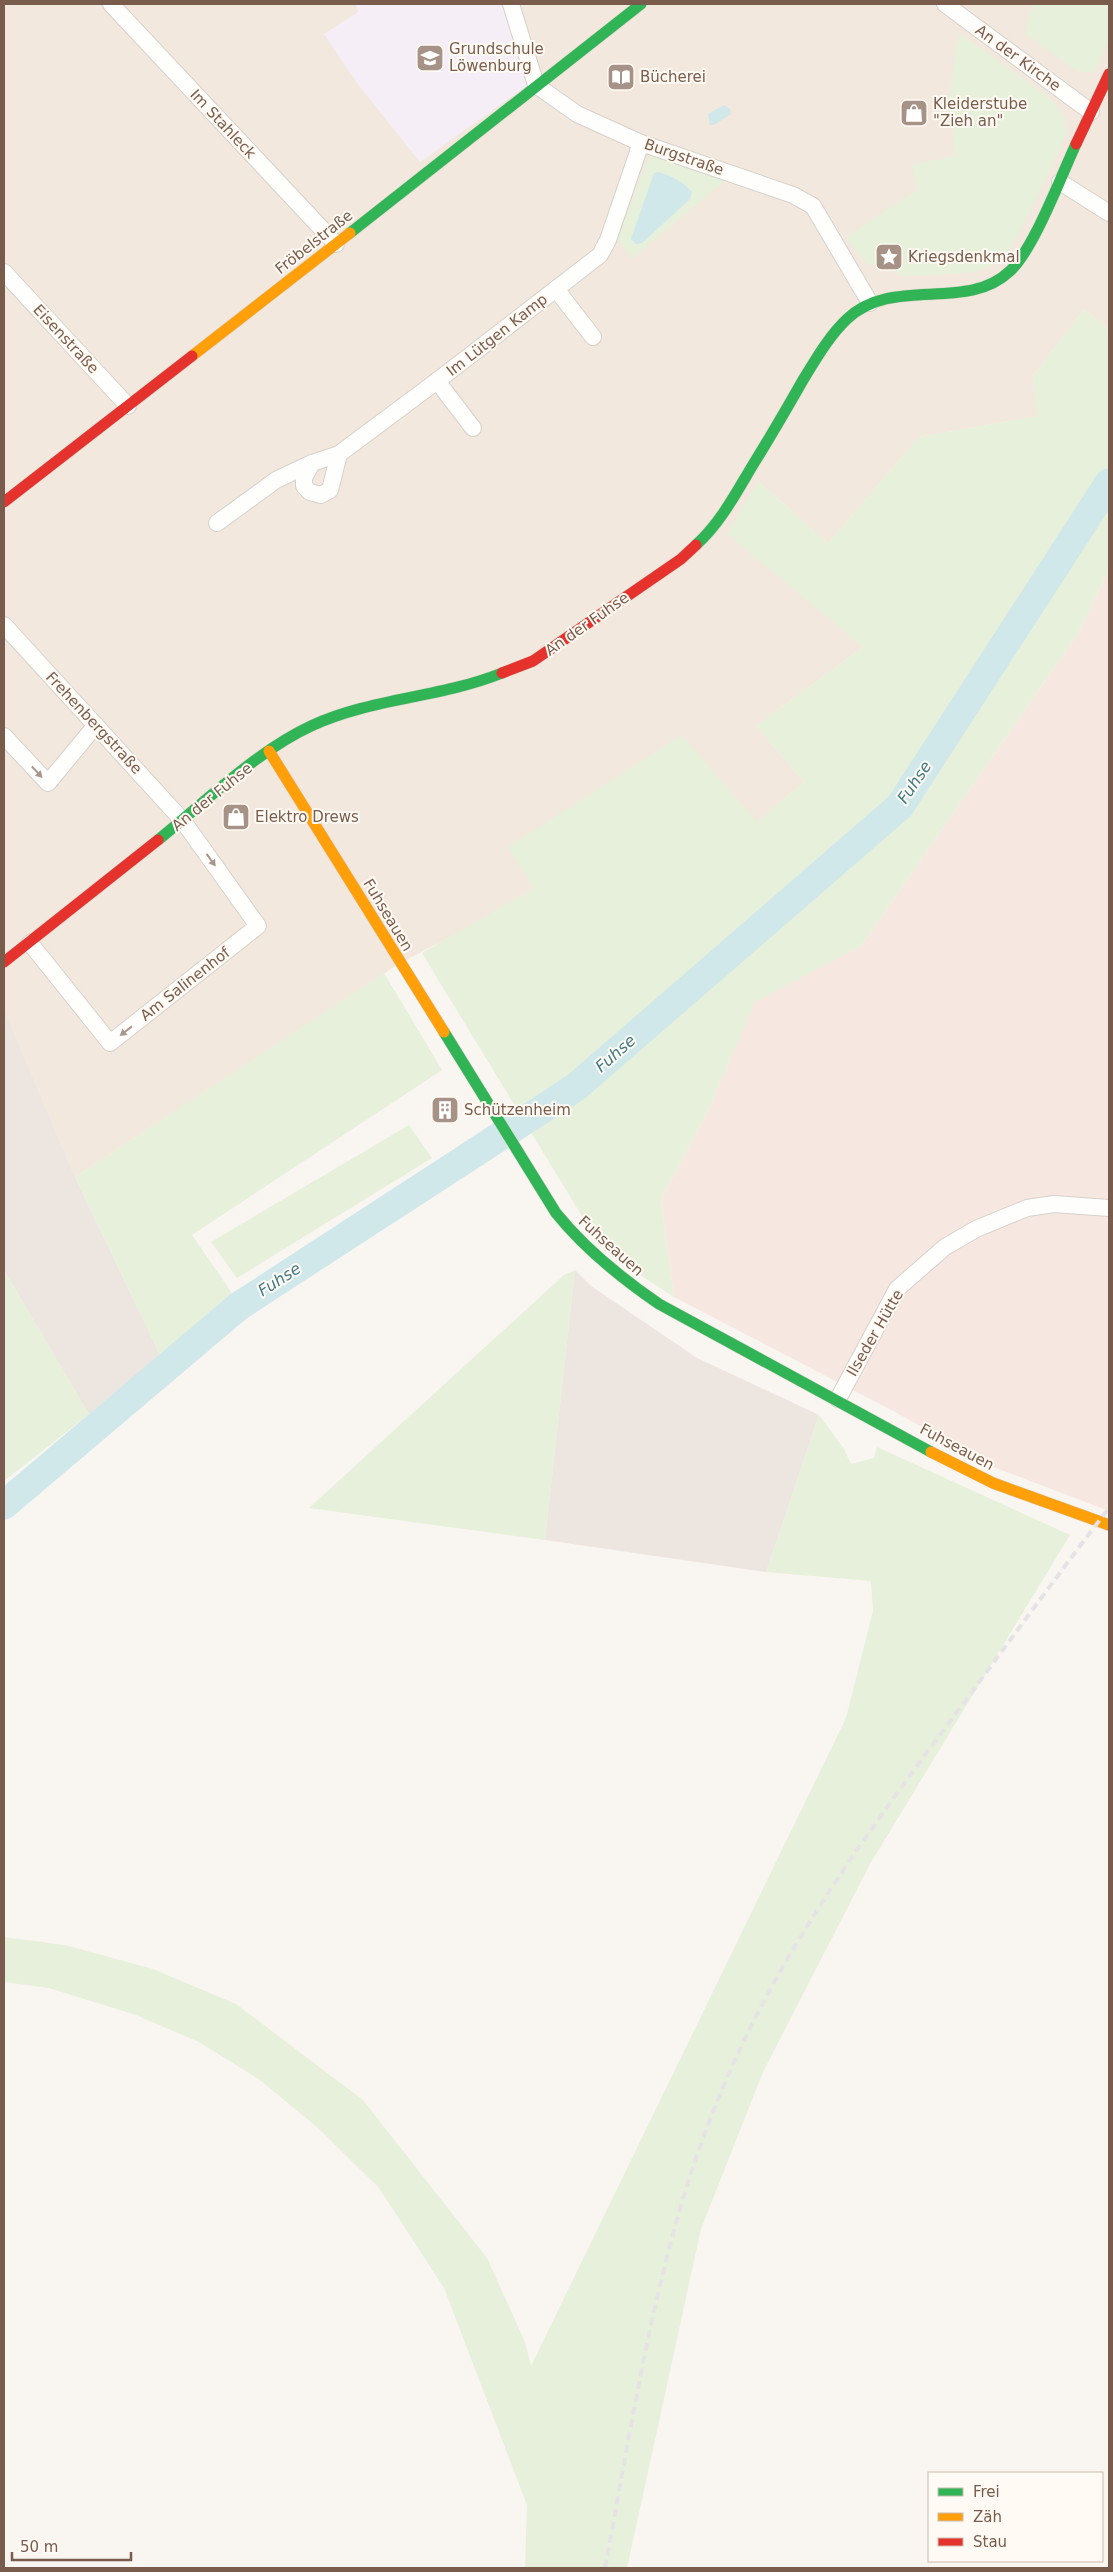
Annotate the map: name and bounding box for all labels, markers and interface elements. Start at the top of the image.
street label: An der Kirche [972,21,1064,95]
place label: Grundschule Löwenburg [449,40,544,75]
school or university icon: Grundschule Löwenburg [415,43,445,73]
library icon: Bücherei [606,62,636,92]
place label: Bücherei [640,68,706,86]
street label: Im Stahleck [186,86,260,163]
place label: Kleiderstube "Zieh an" [933,95,1027,130]
shop icon: Kleiderstube "Zieh an" [899,98,929,128]
street label: Burgstraße [642,135,726,179]
street label: Fröbelstraße [272,206,356,278]
place icon: Kriegsdenkmal [874,242,904,272]
place label: Kriegsdenkmal [908,248,1020,266]
street label: Im Lütgen Kamp [443,290,551,380]
street label: Eisenstraße [29,301,103,377]
street label: An der Fuhse [542,588,632,660]
street label: Frehenbergstraße [42,668,146,778]
water label: Fuhse [893,757,936,807]
street label: An der Fuhse [168,759,256,835]
one-way arrow [31,765,43,777]
shop icon: Elektro Drews [221,802,251,832]
place label: Elektro Drews [255,808,359,826]
one-way arrow [206,853,217,866]
street label: Fuhseauen [359,876,417,954]
street label: Am Salinenhof [137,943,234,1025]
one-way arrow [119,1026,133,1036]
water label: Fuhse [591,1031,639,1076]
building icon: Schützenheim [430,1095,460,1125]
place label: Schützenheim [464,1101,571,1119]
street label: Fuhseauen [575,1212,647,1280]
water label: Fuhse [254,1259,304,1300]
street label: Ilseder Hütte [843,1286,907,1380]
street label: Fuhseauen [917,1420,997,1474]
legend [928,2472,1103,2562]
text: Frei [973,2483,1000,2501]
text: Zäh [973,2508,1002,2526]
scale bar [12,2530,131,2562]
text: Stau [973,2533,1007,2551]
text: 50 m [20,2538,58,2556]

